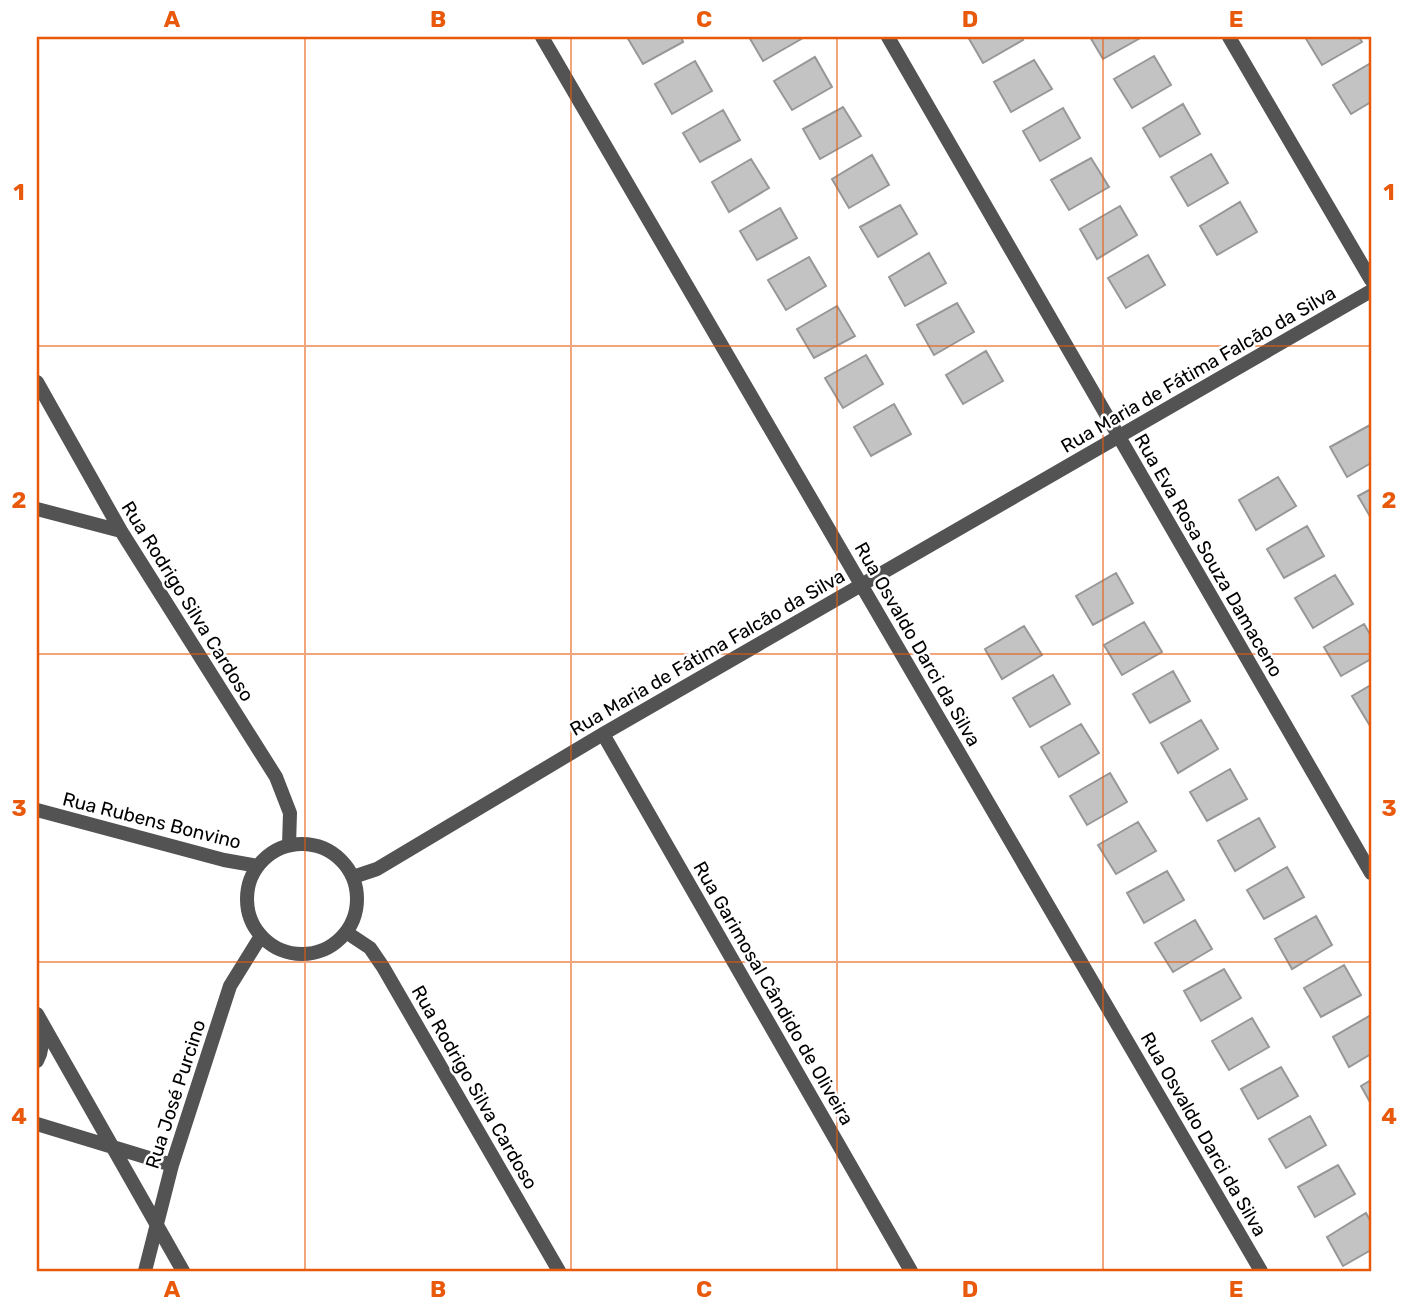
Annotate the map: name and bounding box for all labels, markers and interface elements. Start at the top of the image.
text: A [164,5,181,33]
text: B [430,5,446,33]
text: C [696,5,712,33]
text: D [962,5,978,33]
text: E [1229,5,1243,33]
text: 1 [13,178,25,206]
text: 1 [1383,178,1395,206]
street label: Rua Maria de Fátima Falcão da Silva [1057,281,1340,458]
street label: Rua Eva Rosa Souza Damaceno [1129,430,1288,681]
text: 2 [12,486,26,514]
text: 2 [1382,486,1396,514]
street label: Rua Rodrigo Silva Cardoso [116,497,259,706]
street label: Rua Osvaldo Darci da Silva [850,538,985,750]
street label: Rua Maria de Fátima Falcão da Silva [566,564,849,741]
street label: Rua Rubens Bonvino [60,787,243,854]
text: 3 [11,794,27,822]
text: 3 [1381,794,1397,822]
street label: Rua Garimosal Cândido de Oliveira [688,857,859,1129]
street label: Rua Rodrigo Silva Cardoso [407,981,542,1193]
street label: Rua José Purcino [141,1017,210,1171]
street label: Rua Osvaldo Darci da Silva [1136,1028,1271,1240]
text: 4 [11,1102,27,1130]
text: 4 [1381,1102,1397,1130]
text: A [164,1275,181,1303]
text: B [430,1275,446,1303]
text: C [696,1275,712,1303]
text: D [962,1275,978,1303]
text: E [1229,1275,1243,1303]

